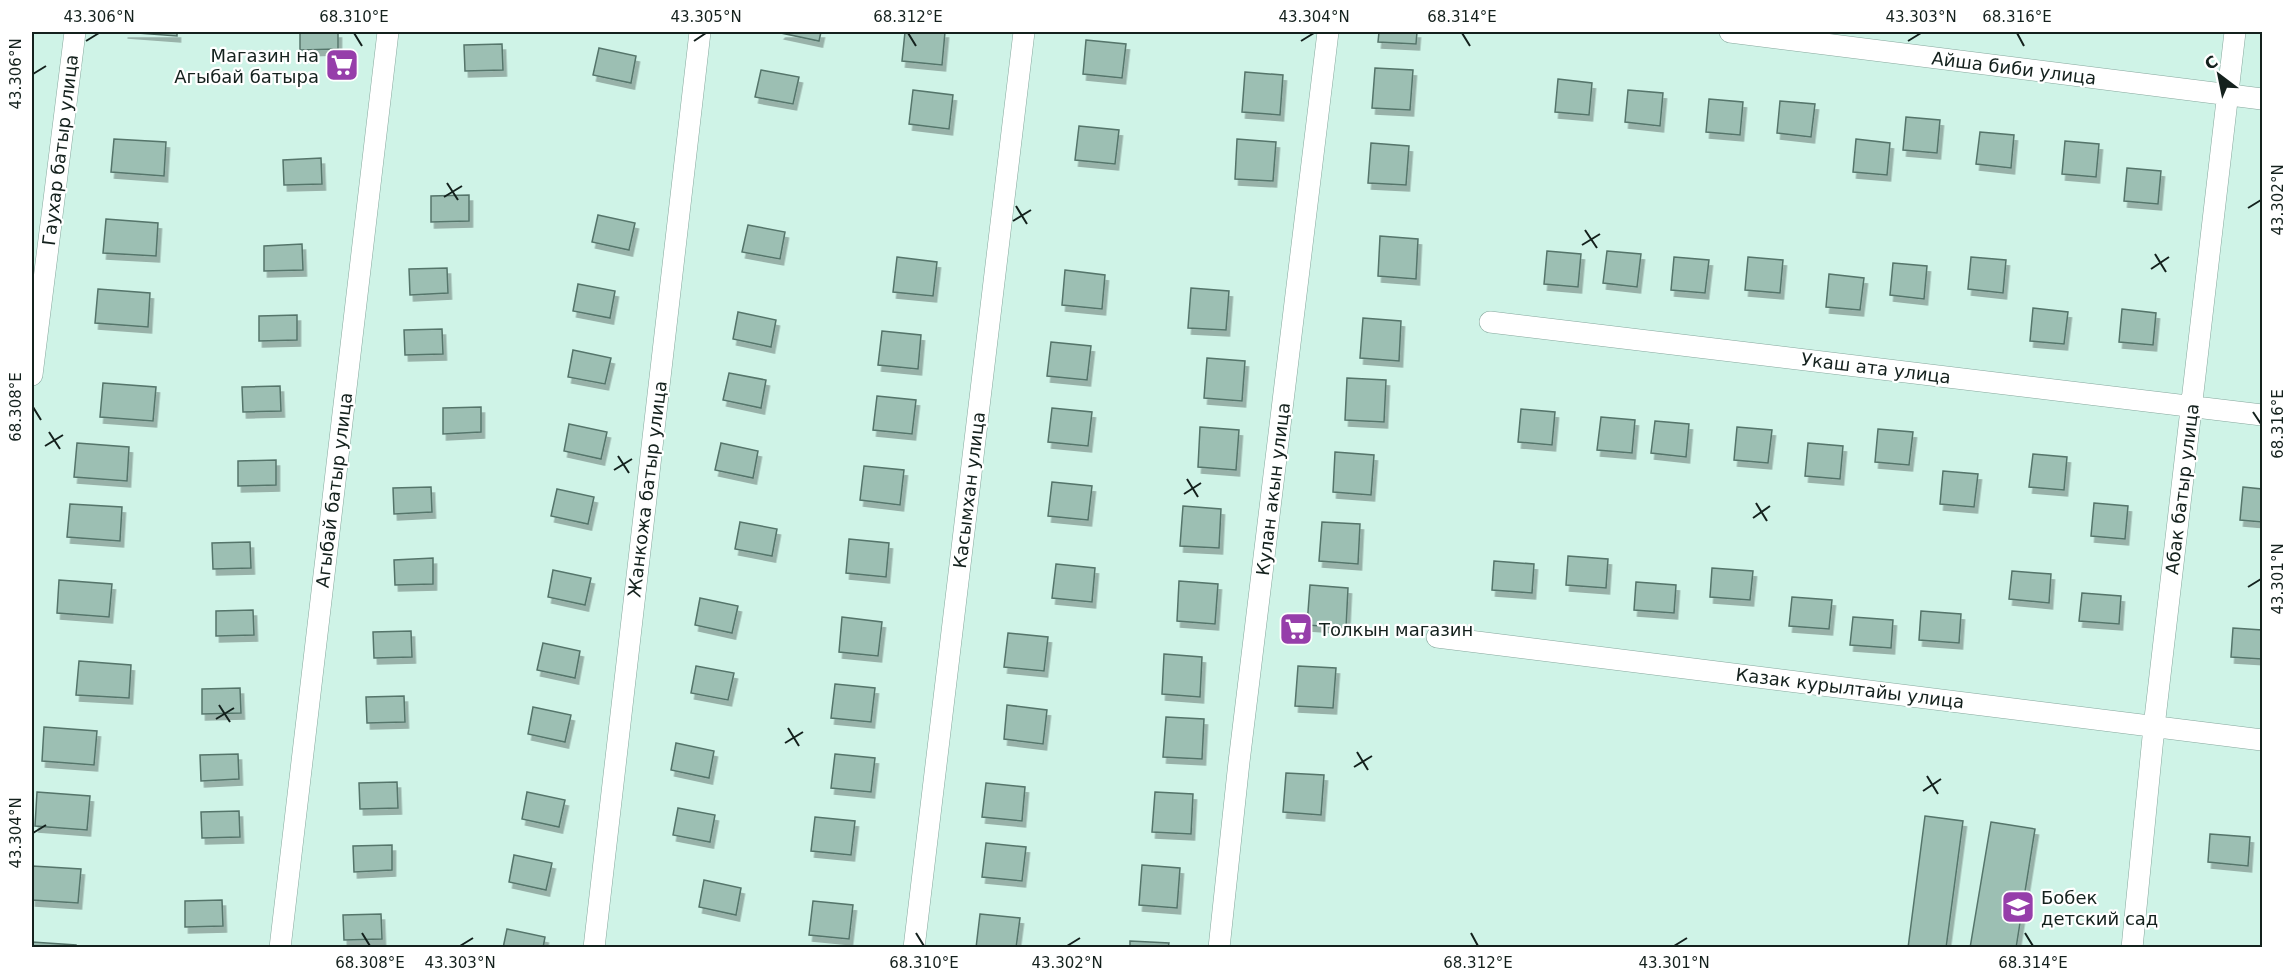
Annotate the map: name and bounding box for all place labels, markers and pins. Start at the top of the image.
place label: Магазин на Агыбай батыра [174,45,319,87]
supermarket icon: Магазин на Агыбай батыра [324,47,360,83]
supermarket icon: Толкын магазин [1278,611,1314,647]
place label: Толкын магазин [1318,619,1473,640]
place label: Бобек детский сад [2041,887,2158,929]
school or university icon: Бобек детский сад [2000,889,2036,925]

